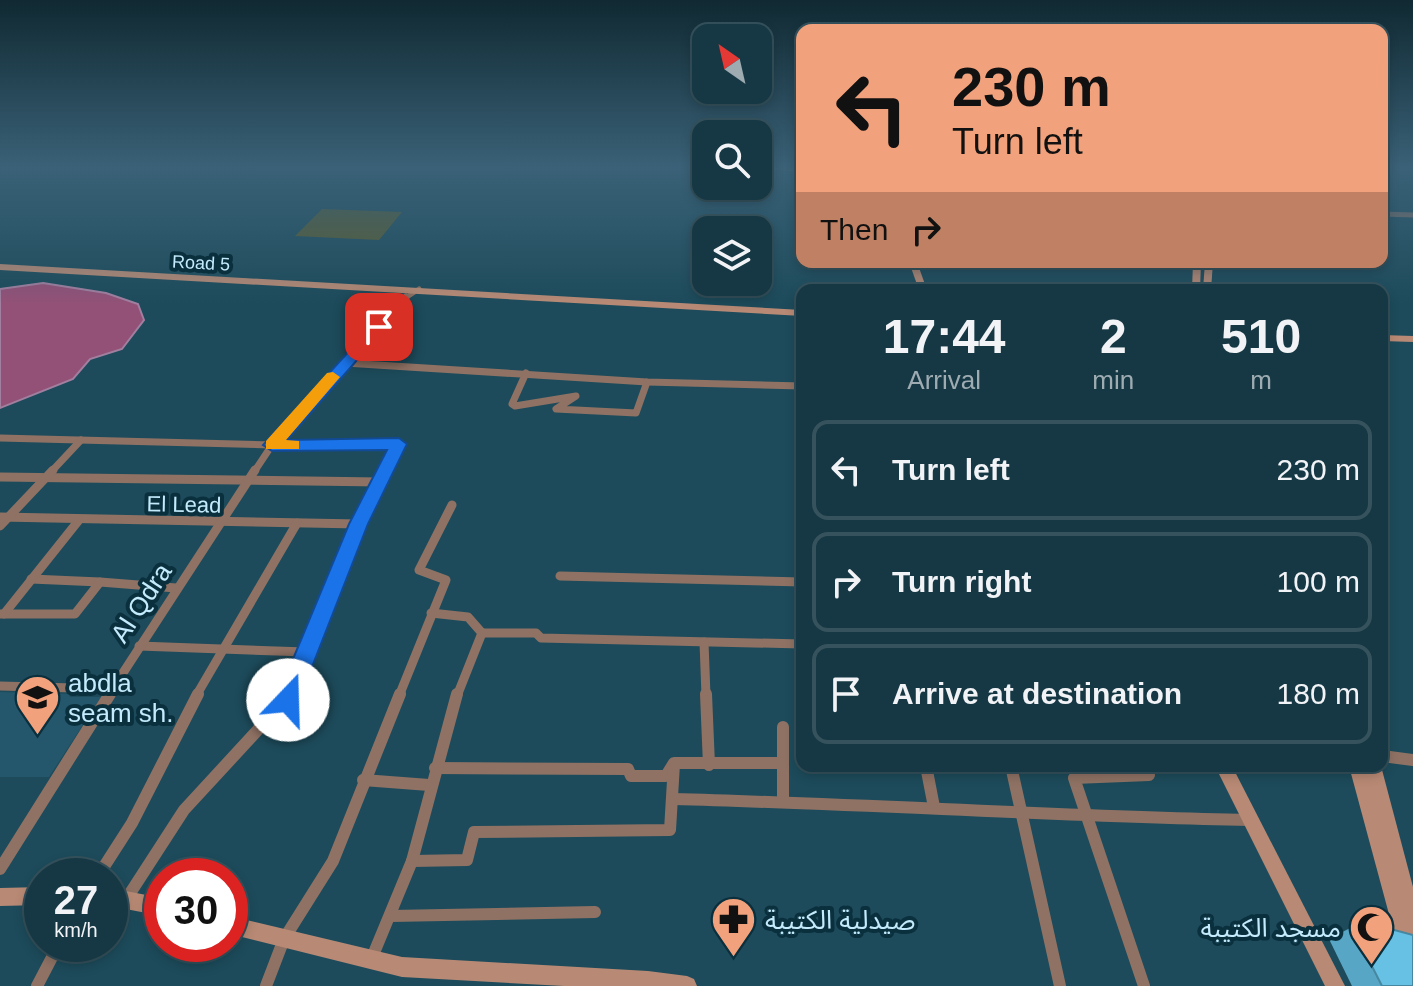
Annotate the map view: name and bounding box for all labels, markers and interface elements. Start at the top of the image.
north arrow [692,24,772,104]
map controls [692,24,772,296]
text: 230 m [952,55,1111,118]
icon: left [820,56,924,160]
button: search [692,120,772,200]
text: Turn left [952,121,1083,162]
icon: right [904,208,948,252]
text: Then [820,213,888,246]
button: layers [692,216,772,296]
street label: Road 5 [171,251,231,275]
pin [345,293,413,361]
icon: arrive [357,305,401,349]
text: 17:44 [883,310,1006,363]
text: 2 [1100,310,1127,363]
text: 510 [1221,310,1301,363]
text: Arrival [907,365,981,395]
text: min [1092,365,1134,395]
text: m [1250,365,1272,395]
icon: left [824,448,868,492]
text: Turn left [892,453,1010,486]
text: 230 m [1277,453,1360,486]
street label: El Lead [146,491,222,518]
street label: Al Qdra [104,557,178,648]
icon: right [824,560,868,604]
text: Turn right [892,565,1031,598]
text: 100 m [1277,565,1360,598]
position arrow [246,658,330,742]
place label: abdla seam sh. [68,668,174,728]
icon: arrive [824,672,868,716]
school or university icon: abdla seam sh. [13,674,61,737]
text: Arrive at destination [892,677,1182,710]
text: 180 m [1277,677,1360,710]
speed limit sign: 30 [144,858,248,962]
text: 27 [54,878,98,922]
pharmacy icon: صيدلية الكتيبة [710,896,758,959]
mosque icon: مسجد الكتيبة [1348,904,1396,967]
place label: صيدلية الكتيبة [765,905,915,935]
place label: مسجد الكتيبة [1201,913,1341,943]
text: km/h [54,919,98,941]

